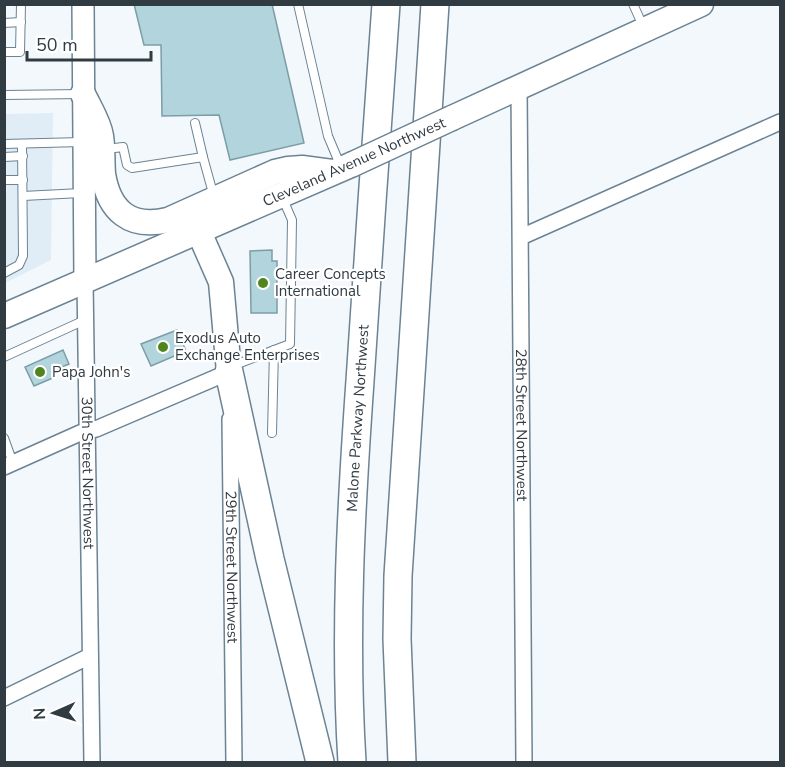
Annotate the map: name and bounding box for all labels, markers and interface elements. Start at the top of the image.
scale bar [27,24,152,62]
text: 50 m [36,33,78,57]
street label: Cleveland Avenue Northwest [259,112,449,211]
place label: Career Concepts International [275,264,386,301]
marker: Career Concepts International [256,276,270,290]
street label: Malone Parkway Northwest [342,323,374,512]
place label: Exodus Auto Exchange Enterprises [175,328,320,365]
marker: Exodus Auto Exchange Enterprises [156,340,170,354]
street label: 28th Street Northwest [511,349,532,502]
place label: Papa John's [52,362,130,382]
marker: Papa John's [33,365,47,379]
street label: 30th Street Northwest [77,397,99,550]
street label: 29th Street Northwest [221,491,243,644]
north arrow [24,683,84,743]
text: N [29,707,51,720]

